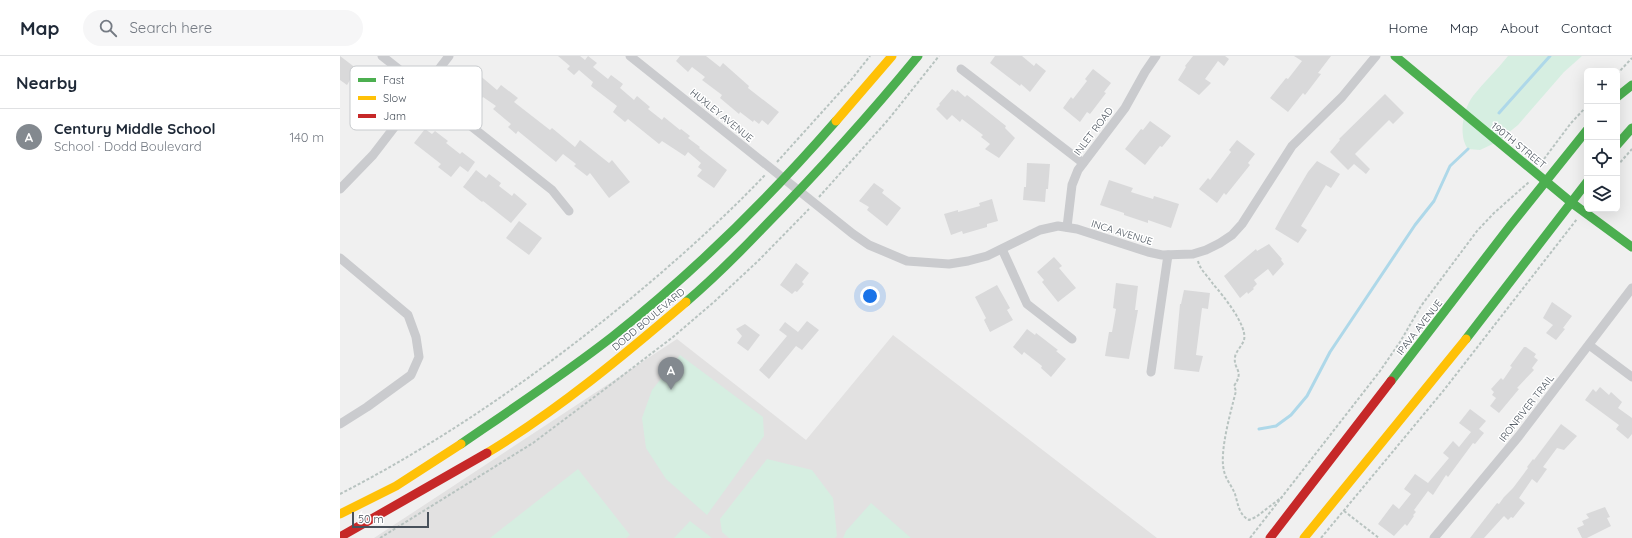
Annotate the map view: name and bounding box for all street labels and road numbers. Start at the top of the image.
street label: HUXLEY AVENUE [687,86,756,145]
street label: INLET ROAD [1071,104,1116,158]
street label: 190TH STREET [1489,119,1549,171]
street label: INCA AVENUE [1090,217,1154,248]
street label: DODD BOULEVARD [609,285,687,354]
street label: IPAVA AVENUE [1394,297,1445,358]
street label: IRONRIVER TRAIL [1496,371,1557,445]

